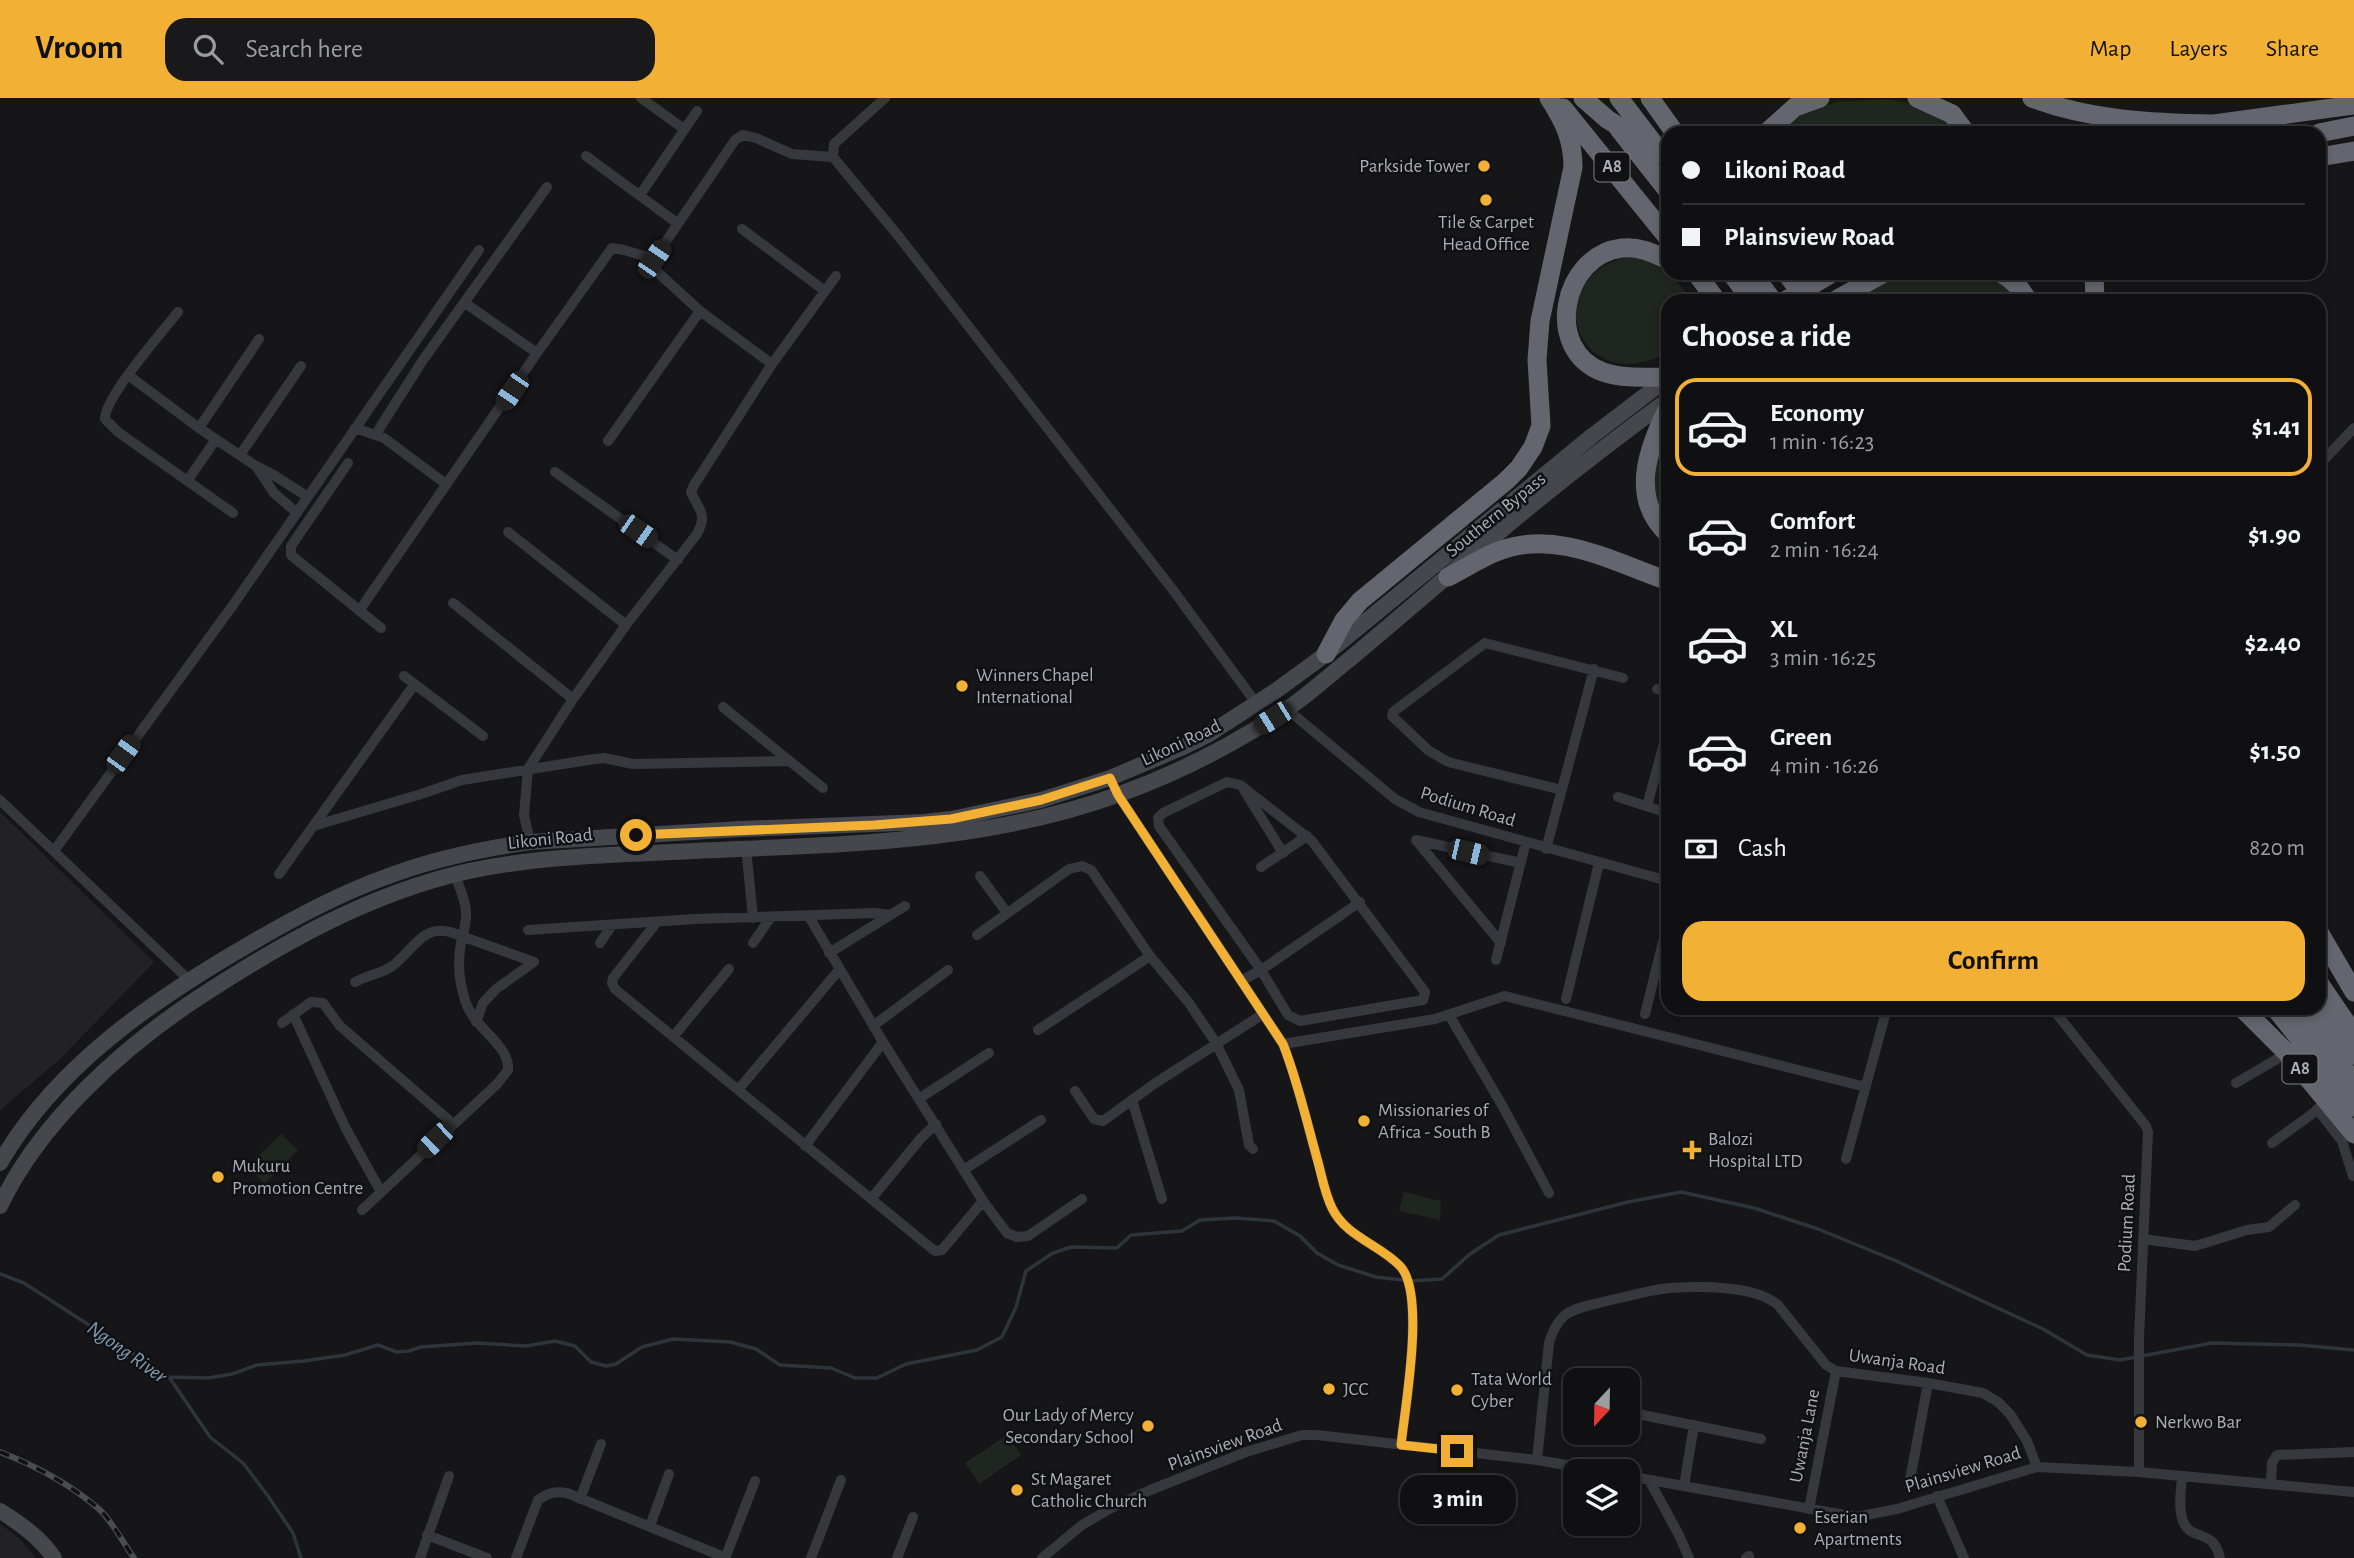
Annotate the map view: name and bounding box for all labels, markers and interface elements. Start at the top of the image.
search box [165,18,655,81]
icon: search [189,30,227,68]
text: Vroom [35,32,123,65]
text: Search here [245,36,363,62]
text: Map [2089,37,2131,61]
text: Layers [2169,37,2228,61]
text: Share [2266,37,2319,61]
road number: A8 [1594,153,1630,182]
place label: Parkside Tower [1359,157,1470,176]
text: Likoni Road [1724,157,1845,183]
marker: Parkside Tower [1476,158,1492,174]
marker: Tile & Carpet Head Office [1478,192,1494,208]
place label: Tile & Carpet Head Office [1438,213,1534,254]
text: Plainsview Road [1724,224,1894,250]
car [634,236,675,282]
text: Choose a ride [1682,320,1851,352]
car [492,368,533,414]
icon: car [1686,396,1749,459]
text: Economy [1770,400,1864,426]
text: $1.41 [2252,414,2301,440]
text: 1 min · 16:23 [1770,431,1874,454]
street label: Southern Bypass [1443,469,1549,561]
icon: car [1686,504,1749,567]
text: Comfort [1770,508,1855,534]
car [615,510,662,552]
text: $1.90 [2248,522,2301,548]
text: 2 min · 16:24 [1770,539,1878,562]
icon: car [1686,612,1749,675]
text: XL [1770,616,1797,642]
text: $2.40 [2244,630,2301,656]
text: 3 min · 16:25 [1770,647,1876,670]
place label: Winners Chapel International [976,666,1094,707]
marker: Winners Chapel International [954,678,970,694]
car [1250,698,1297,738]
street label: Likoni Road [1138,716,1224,770]
icon: car [1686,720,1749,783]
text: Green [1770,724,1832,750]
car [103,731,144,777]
text: $1.50 [2249,738,2301,764]
text: 4 min · 16:26 [1770,755,1879,778]
street label: Podium Road [1418,784,1518,831]
route start [620,819,652,851]
street label: Likoni Road [507,825,594,853]
icon: cash [1682,830,1720,868]
text: Cash [1738,835,1787,861]
car [1446,837,1491,867]
text: 820 m [2249,837,2305,860]
button: Confirm [1682,921,2305,1001]
road number: A8 [2282,1054,2318,1084]
place label: Missionaries of Africa - South B [1378,1101,1490,1142]
marker: Missionaries of Africa - South B [1356,1113,1372,1129]
car [413,1118,458,1162]
place label: Balozi Hospital LTD [1708,1130,1802,1171]
marker: Balozi Hospital LTD [1682,1140,1702,1160]
place label: Mukuru Promotion Centre [232,1157,363,1198]
marker: Mukuru Promotion Centre [210,1169,226,1185]
street label: Podium Road [2115,1173,2139,1273]
water label: Ngong River [83,1317,172,1388]
street label: Uwanja Road [1847,1346,1947,1378]
north arrow [1563,1368,1640,1446]
map controls [1563,1368,1640,1536]
place label: Tata World Cyber [1471,1370,1552,1411]
place label: JCC [1343,1380,1368,1399]
marker: JCC [1321,1381,1337,1397]
marker: Tata World Cyber [1449,1382,1465,1398]
street label: Uwanja Lane [1787,1388,1823,1484]
place label: Our Lady of Mercy Secondary School [1003,1406,1134,1447]
place label: Nerkwo Bar [2155,1413,2241,1432]
marker: Nerkwo Bar [2133,1414,2149,1430]
street label: Plainsview Road [1165,1416,1285,1474]
marker: Our Lady of Mercy Secondary School [1140,1418,1156,1434]
route end [1441,1435,1473,1467]
street label: Plainsview Road [1903,1443,2023,1497]
button: layers [1563,1459,1640,1536]
place label: St Magaret Catholic Church [1031,1470,1147,1511]
callout: 3 min [1399,1476,1515,1524]
marker: St Magaret Catholic Church [1009,1482,1025,1498]
text: 3 min [1433,1488,1483,1511]
place label: Eserian Apartments [1814,1508,1902,1549]
marker: Eserian Apartments [1792,1520,1808,1536]

